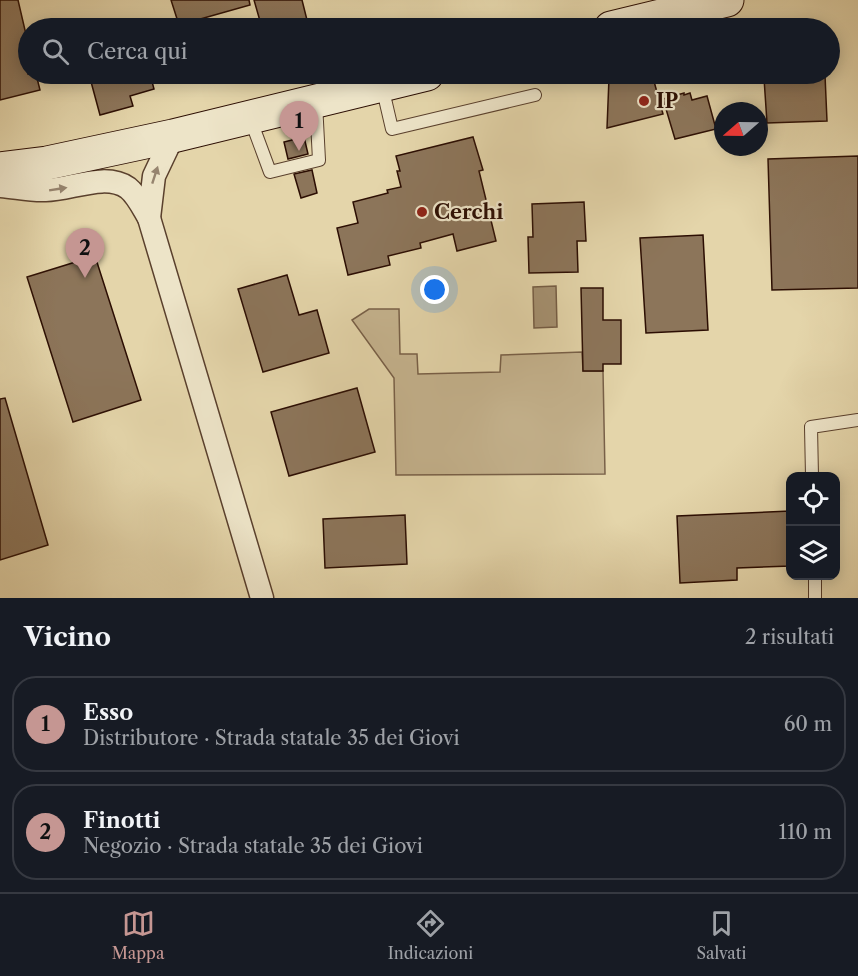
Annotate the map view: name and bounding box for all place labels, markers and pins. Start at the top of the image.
place label: IP [656,89,678,113]
marker: IP [637,94,651,108]
pin: 1 [280,102,318,151]
place label: Cerchi [434,200,503,224]
marker: Cerchi [415,205,429,219]
pin: 2 [66,228,104,278]

